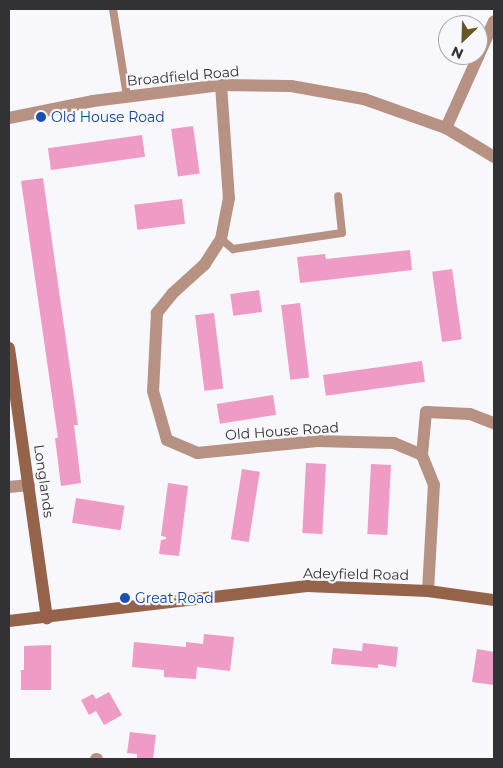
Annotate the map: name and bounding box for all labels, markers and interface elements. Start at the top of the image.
north arrow [438,15,488,65]
text: N [448,42,466,63]
street label: Broadfield Road [126,63,240,89]
place label: Old House Road [51,109,165,125]
marker: Old House Road [35,111,47,123]
street label: Old House Road [225,419,339,443]
street label: Longlands [31,443,57,519]
street label: Adeyfield Road [303,565,409,583]
place label: Great Road [135,590,214,606]
marker: Great Road [119,592,131,604]

